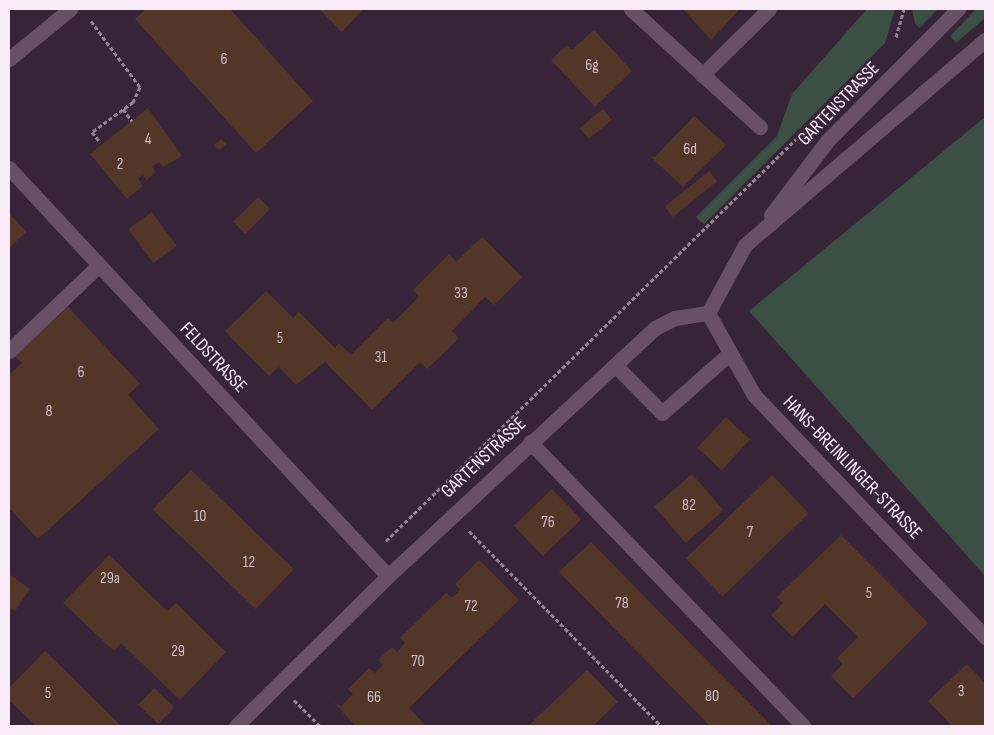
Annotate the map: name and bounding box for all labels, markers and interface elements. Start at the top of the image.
house number: 6 [220,50,228,70]
house number: 6g [585,56,599,76]
street label: GARTENSTRASSE [793,57,885,151]
house number: 4 [145,130,151,150]
house number: 6d [683,140,697,160]
house number: 2 [117,155,123,175]
house number: 33 [454,284,468,304]
street label: FELDSTRASSE [175,318,251,398]
house number: 5 [277,329,283,349]
house number: 31 [375,348,387,368]
house number: 6 [77,363,85,383]
street label: HANS-BREINLINGER-STRASSE [778,392,926,544]
house number: 8 [45,402,53,422]
street label: GARTENSTRASSE [437,413,531,503]
house number: 82 [682,496,696,516]
house number: 10 [194,507,206,527]
house number: 76 [541,513,555,533]
house number: 7 [747,523,753,543]
house number: 12 [243,553,255,573]
house number: 29a [100,569,120,589]
house number: 5 [866,584,872,604]
house number: 78 [615,594,629,614]
house number: 72 [465,597,477,617]
house number: 29 [171,642,185,662]
house number: 70 [411,652,425,672]
house number: 3 [958,682,964,702]
house number: 5 [45,684,51,704]
house number: 80 [705,687,719,707]
house number: 66 [367,688,381,708]

